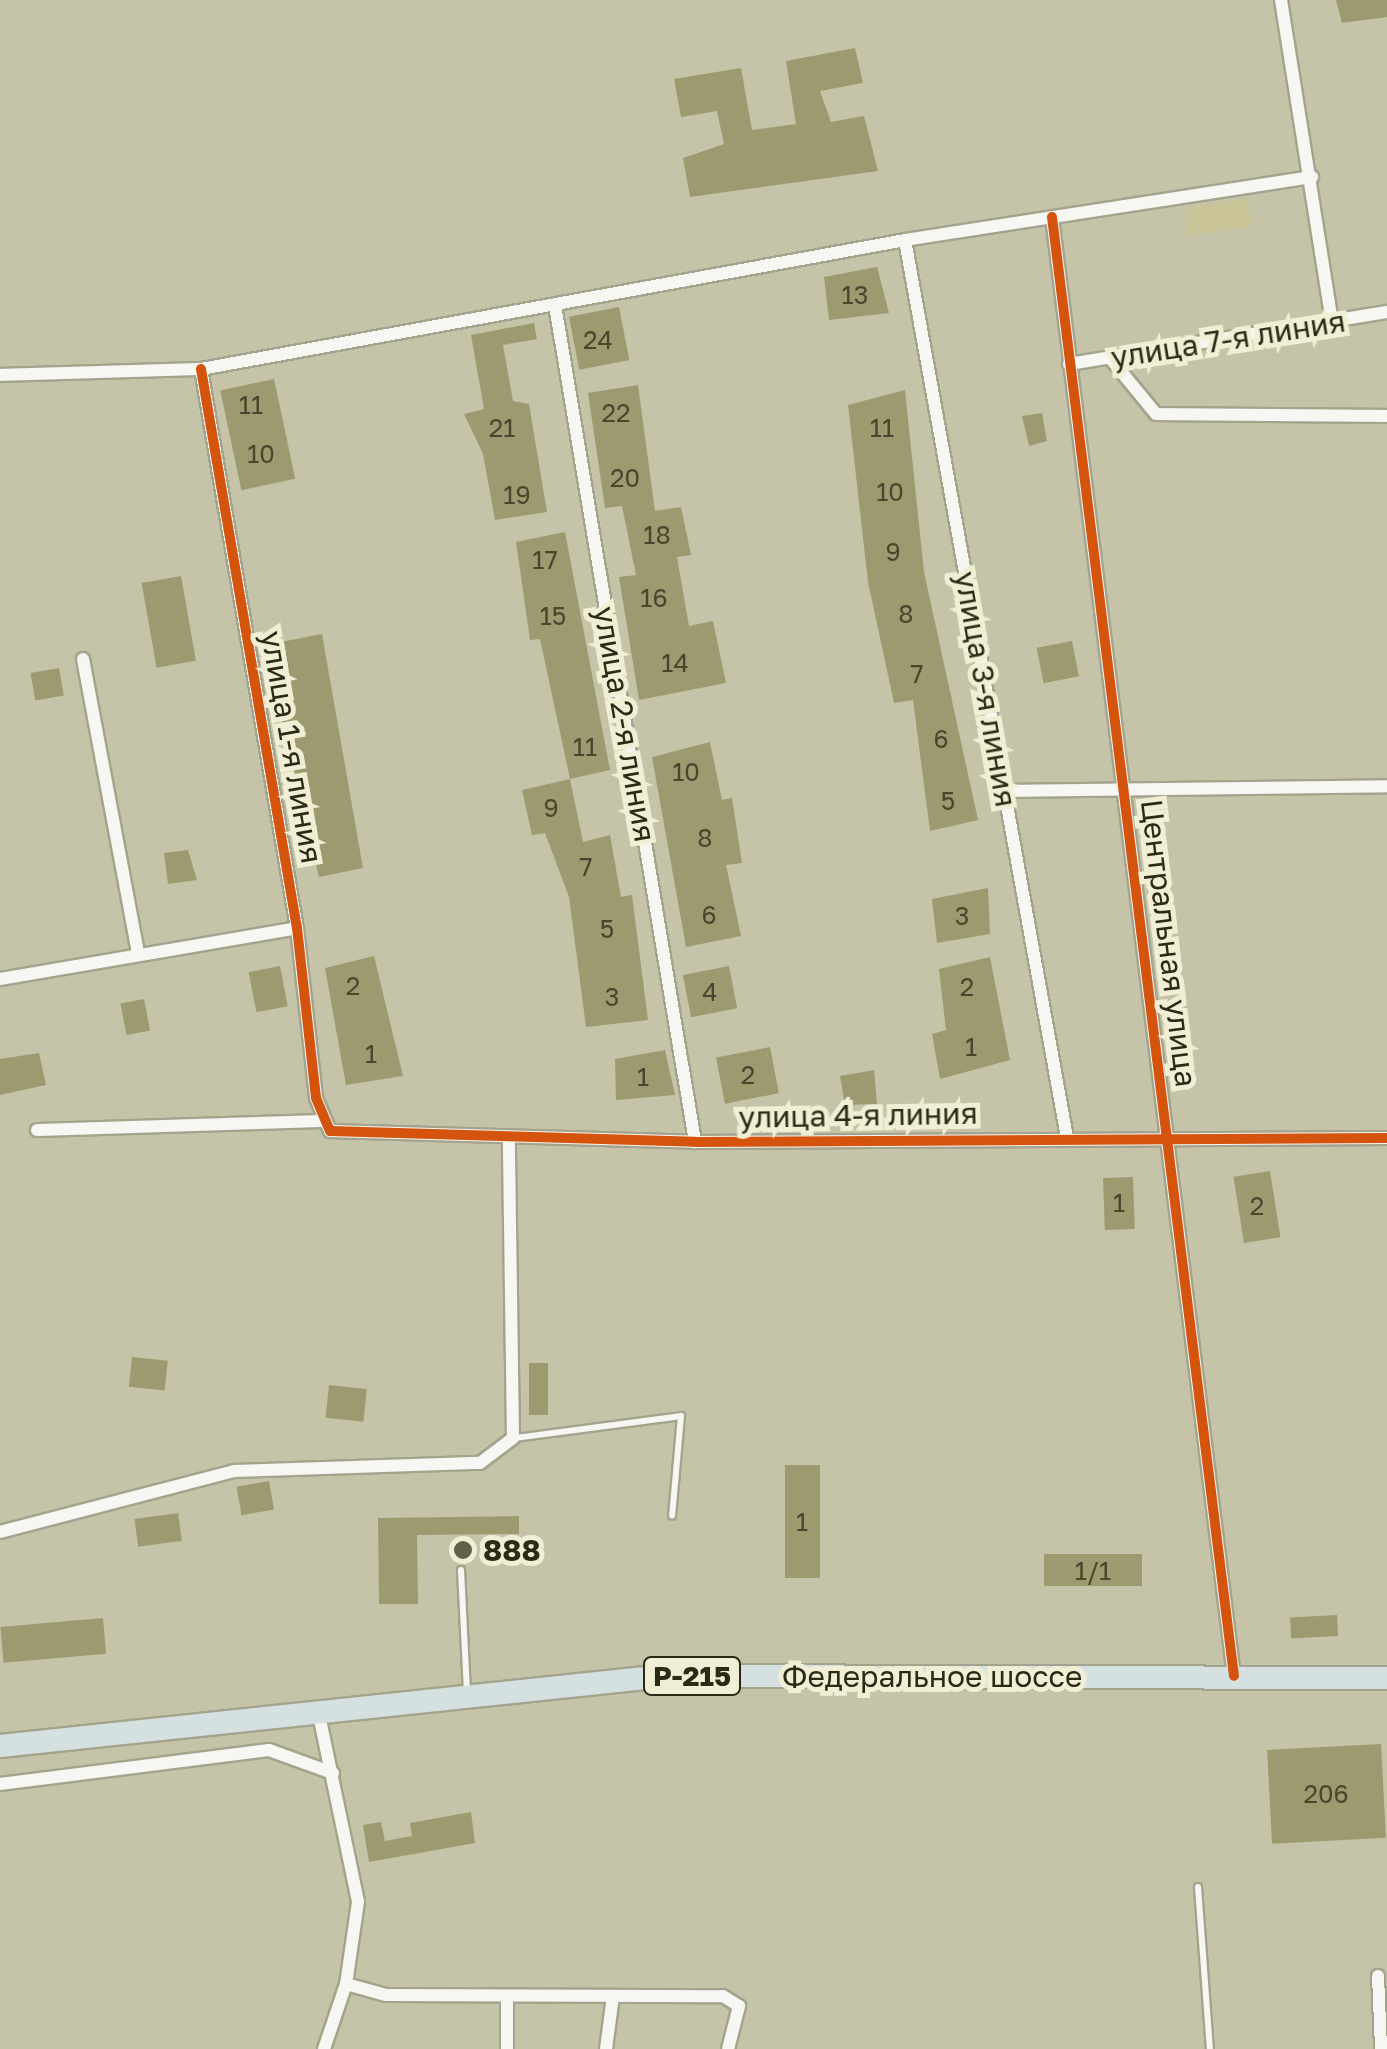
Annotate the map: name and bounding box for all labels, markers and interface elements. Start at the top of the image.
house number: 13 [842,280,868,310]
street label: улица 7-я линия [1108,303,1348,375]
house number: 24 [583,325,613,355]
house number: 11 [239,390,263,420]
house number: 22 [602,398,630,428]
house number: 21 [489,413,515,443]
house number: 11 [870,413,894,443]
house number: 10 [247,439,275,469]
house number: 20 [610,463,640,493]
house number: 10 [876,477,904,507]
house number: 19 [503,480,531,510]
house number: 18 [643,520,671,550]
house number: 9 [885,537,901,567]
house number: 17 [532,545,558,575]
street label: улица 3-я линия [948,568,1024,810]
house number: 16 [640,583,668,613]
house number: 8 [898,599,914,629]
house number: 15 [540,601,566,631]
street label: улица 2-я линия [587,604,663,844]
street label: улица 1-я линия [254,628,330,866]
house number: 14 [661,648,689,678]
house number: 7 [910,659,924,689]
house number: 6 [933,724,949,754]
house number: 11 [573,732,597,762]
house number: 10 [672,757,700,787]
house number: 5 [941,786,955,816]
house number: 9 [543,793,559,823]
street label: Центральная улица [1133,797,1205,1089]
house number: 8 [697,823,713,853]
house number: 7 [579,852,593,882]
house number: 6 [701,900,717,930]
house number: 3 [955,901,969,931]
house number: 5 [600,914,614,944]
house number: 2 [346,971,360,1001]
house number: 2 [960,972,974,1002]
house number: 4 [702,977,718,1007]
house number: 3 [605,982,619,1012]
house number: 1 [965,1032,977,1062]
house number: 1 [365,1039,377,1069]
house number: 2 [741,1060,755,1090]
house number: 1 [637,1062,649,1092]
street label: улица 4-я линия [738,1095,978,1135]
house number: 1 [1113,1188,1125,1218]
house number: 2 [1250,1191,1264,1221]
house number: 1 [796,1507,808,1537]
place label: 888 [483,1532,541,1568]
marker: 888 [452,1539,474,1561]
house number: 1/1 [1075,1556,1111,1586]
road number: Р-215 [642,1653,742,1699]
street label: Федеральное шоссе [782,1658,1082,1694]
house number: 206 [1303,1779,1349,1809]

